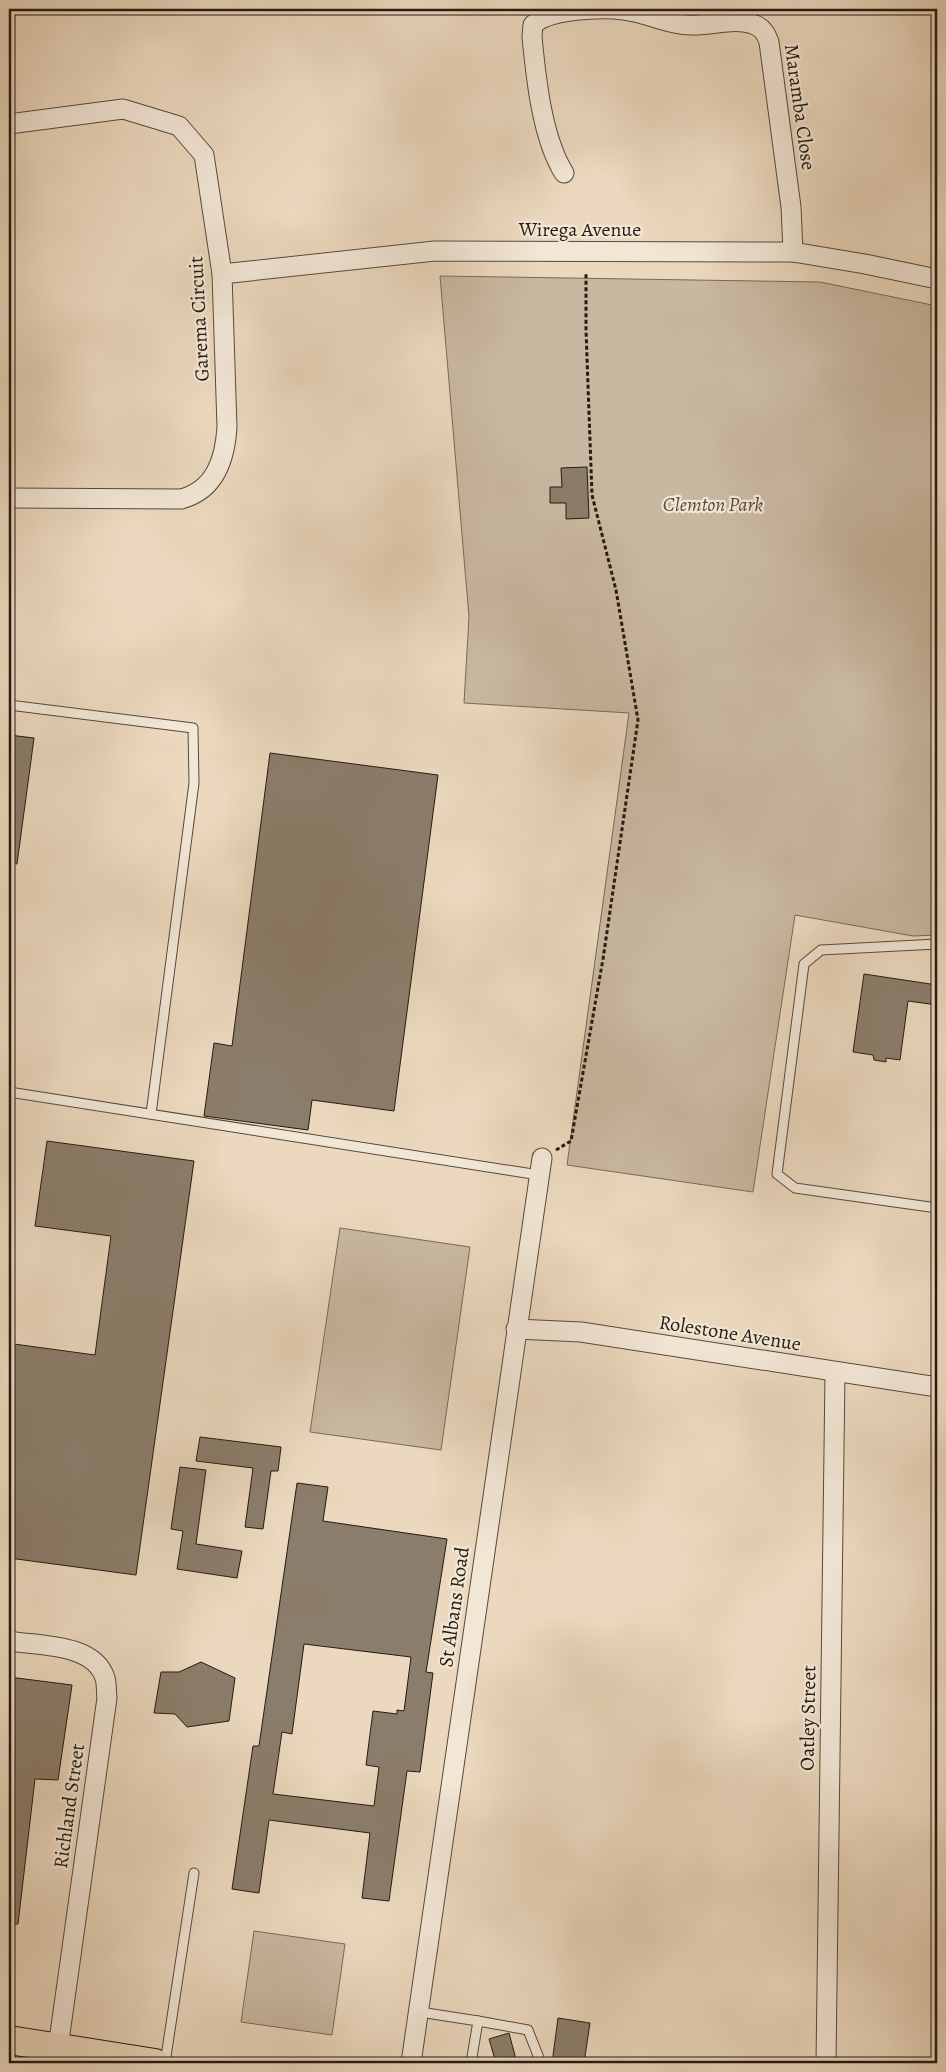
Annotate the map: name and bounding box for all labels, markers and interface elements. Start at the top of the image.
street label: Maramba Close [778,42,822,172]
street label: Wirega Avenue [518,216,641,243]
street label: Garema Circuit [182,255,216,382]
park label: Clemton Park [663,491,763,518]
street label: Rolestone Avenue [657,1308,803,1358]
street label: St Albans Road [432,1545,476,1669]
street label: Oatley Street [794,1665,822,1771]
street label: Richland Street [47,1741,91,1870]

